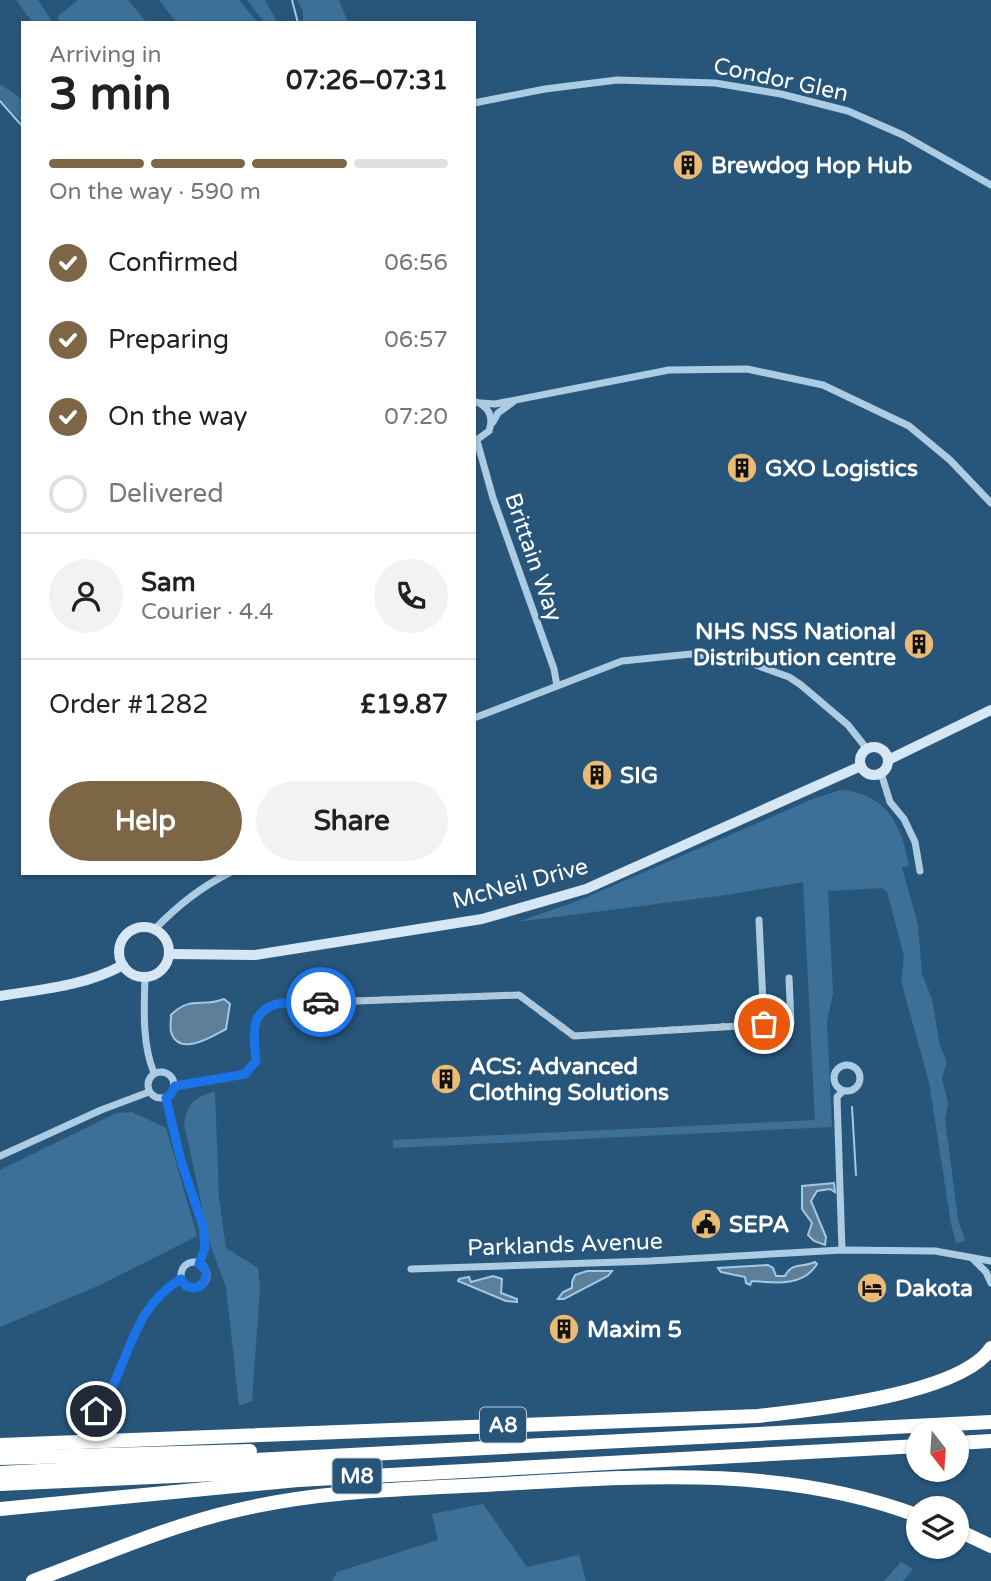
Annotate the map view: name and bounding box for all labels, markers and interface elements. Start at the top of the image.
text: Arriving in [49,41,162,69]
street label: Condor Glen [711,52,851,108]
text: 07:26–07:31 [286,65,448,96]
text: 3 min [49,67,172,122]
building icon: Brewdog Hop Hub [671,148,705,182]
place label: Brewdog Hop Hub [711,152,912,180]
text: On the way · 590 m [49,178,261,206]
icon: check [49,244,87,282]
text: Confirmed [108,247,238,278]
text: 06:56 [384,249,448,277]
icon: check [49,321,87,359]
text: Preparing [108,324,229,355]
text: 06:57 [384,326,448,354]
icon: check [49,398,87,436]
text: On the way [108,401,248,432]
text: 07:20 [384,403,448,431]
building icon: GXO Logistics [725,451,759,485]
place label: GXO Logistics [765,455,918,483]
text: Delivered [108,478,224,509]
street label: Brittain Way [498,489,568,625]
button: person [49,559,123,633]
button: phone [374,559,448,633]
text: Sam [141,567,196,598]
text: Courier · 4.4 [141,598,273,626]
place label: NHS NSS National Distribution centre [693,618,896,672]
building icon: NHS NSS National Distribution centre [902,627,936,661]
text: Order #1282 [49,689,209,720]
text: £19.87 [360,689,448,720]
building icon: SIG [580,758,614,792]
place label: SIG [620,762,658,790]
button: Help [49,781,242,861]
button: Share [256,781,448,861]
street label: McNeil Drive [449,852,591,916]
courier [286,967,356,1037]
icon: car [302,983,340,1021]
pin [734,994,794,1054]
icon: bag [745,1005,783,1043]
place label: ACS: Advanced Clothing Solutions [469,1053,669,1107]
building icon: ACS: Advanced Clothing Solutions [429,1062,463,1096]
public building icon: SEPA [689,1207,723,1241]
place label: SEPA [729,1211,789,1239]
street label: Parklands Avenue [467,1228,663,1262]
hotel icon: Dakota [855,1271,889,1305]
place label: Dakota [895,1275,973,1303]
building icon: Maxim 5 [547,1312,581,1346]
place label: Maxim 5 [587,1316,682,1344]
pin [66,1381,126,1441]
icon: home [77,1392,115,1430]
road number: A8 [480,1408,526,1442]
north arrow [906,1419,970,1482]
map controls [906,1419,969,1559]
road number: M8 [332,1458,382,1494]
button: layers [906,1496,969,1559]

